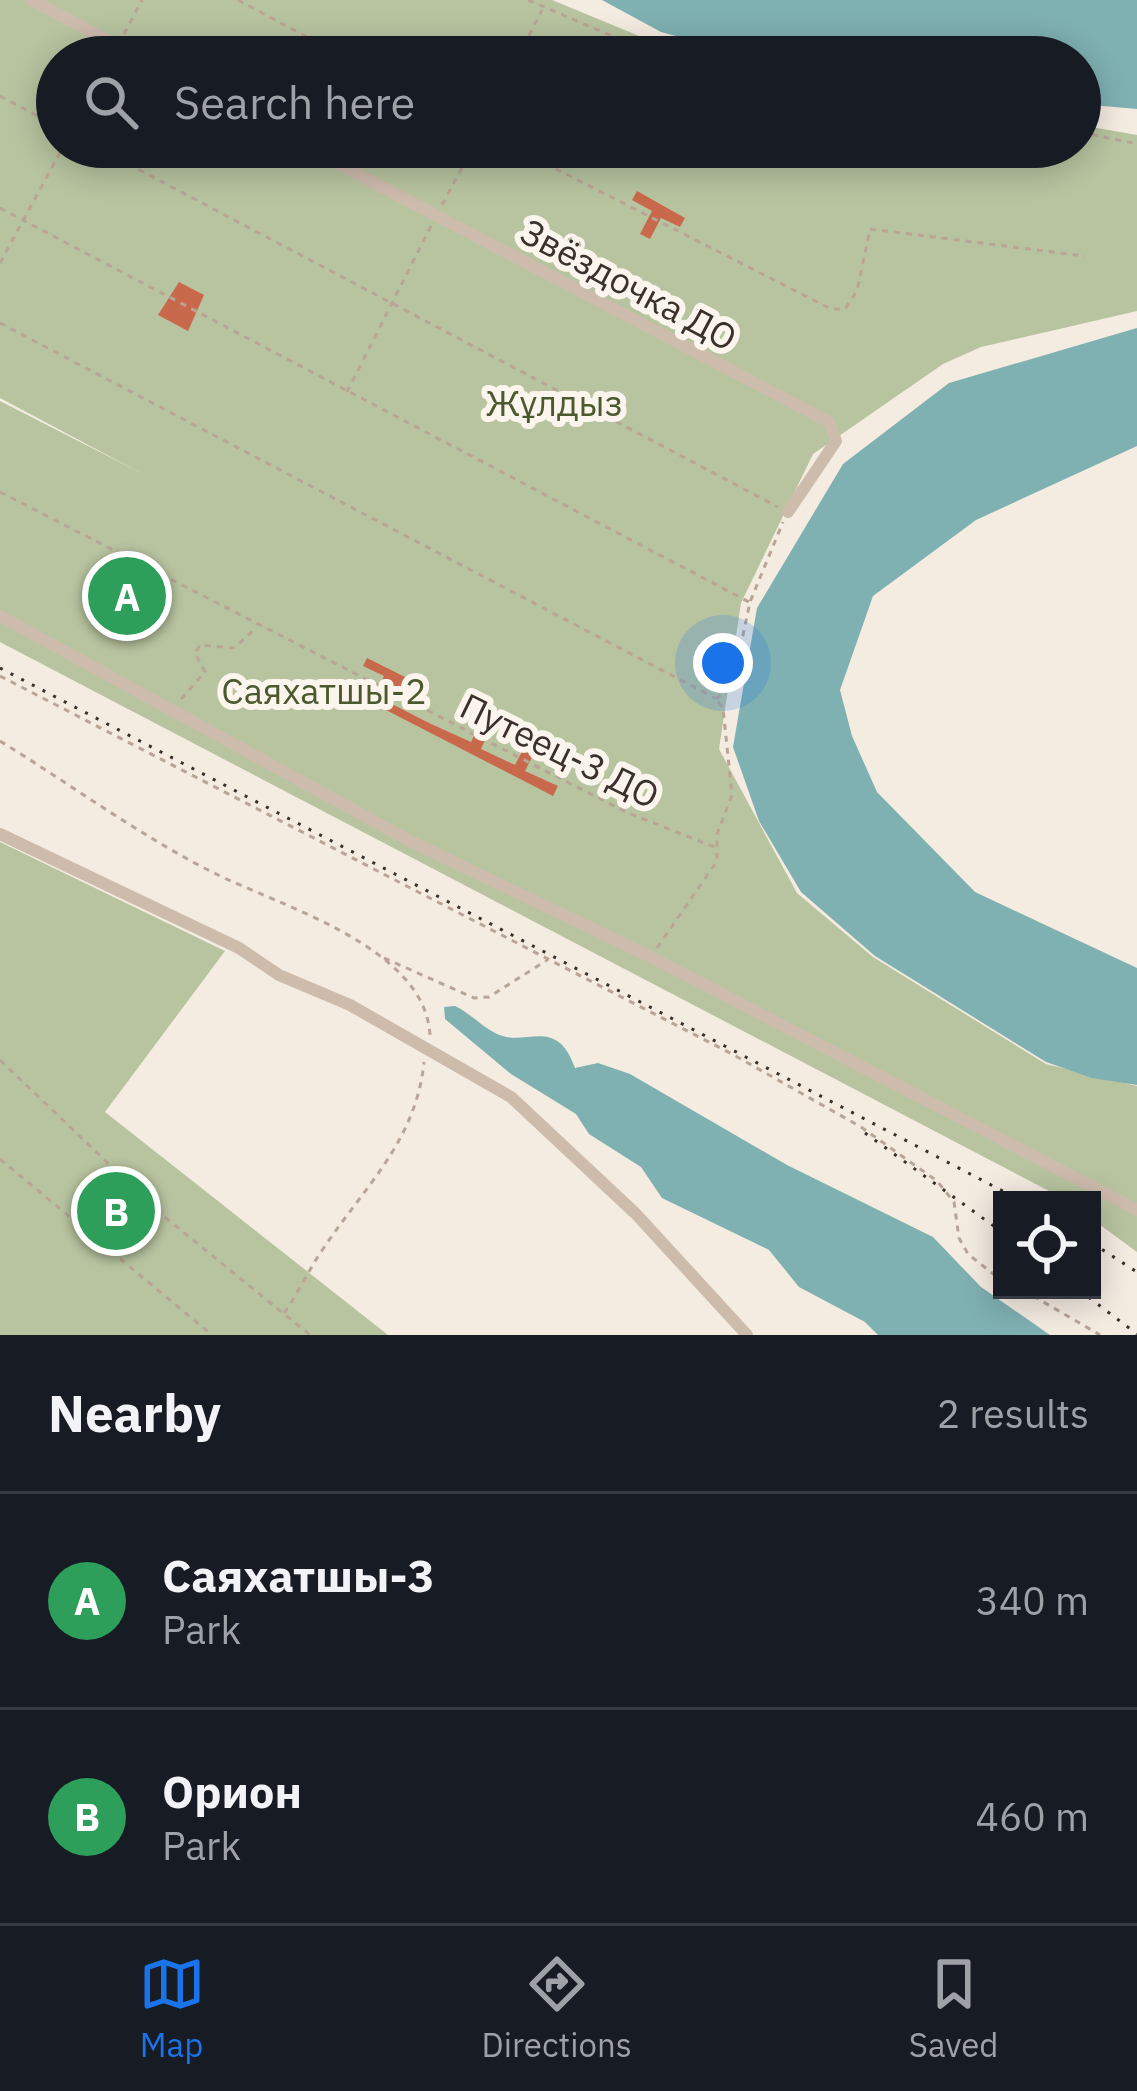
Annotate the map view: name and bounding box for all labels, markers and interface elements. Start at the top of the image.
search box [36,36,1101,168]
icon: search [78,69,144,135]
text: Search here [174,73,415,131]
street label: Звёздочка ДО [513,207,745,361]
park label: Жұлдыз [485,379,623,426]
pin: A [88,551,166,641]
your location [693,633,753,693]
park label: Саяхатшы-2 [221,667,427,714]
street label: Путеец-3 ДО [453,682,667,818]
pin: B [77,1166,155,1256]
map controls [993,1191,1101,1299]
button: locate [993,1191,1101,1299]
text: Nearby [48,1380,221,1446]
text: 2 results [937,1388,1089,1439]
text: Саяхатшы-3 [162,1546,435,1604]
text: A [74,1575,100,1626]
text: 340 m [976,1575,1089,1626]
text: Park [162,1604,241,1655]
text: Орион [162,1762,302,1820]
text: B [74,1791,100,1842]
text: 460 m [976,1791,1089,1842]
text: Park [162,1820,241,1871]
tab: Map [139,1951,205,2066]
tab: Directions [482,1951,632,2066]
tab: Saved [909,1951,998,2066]

